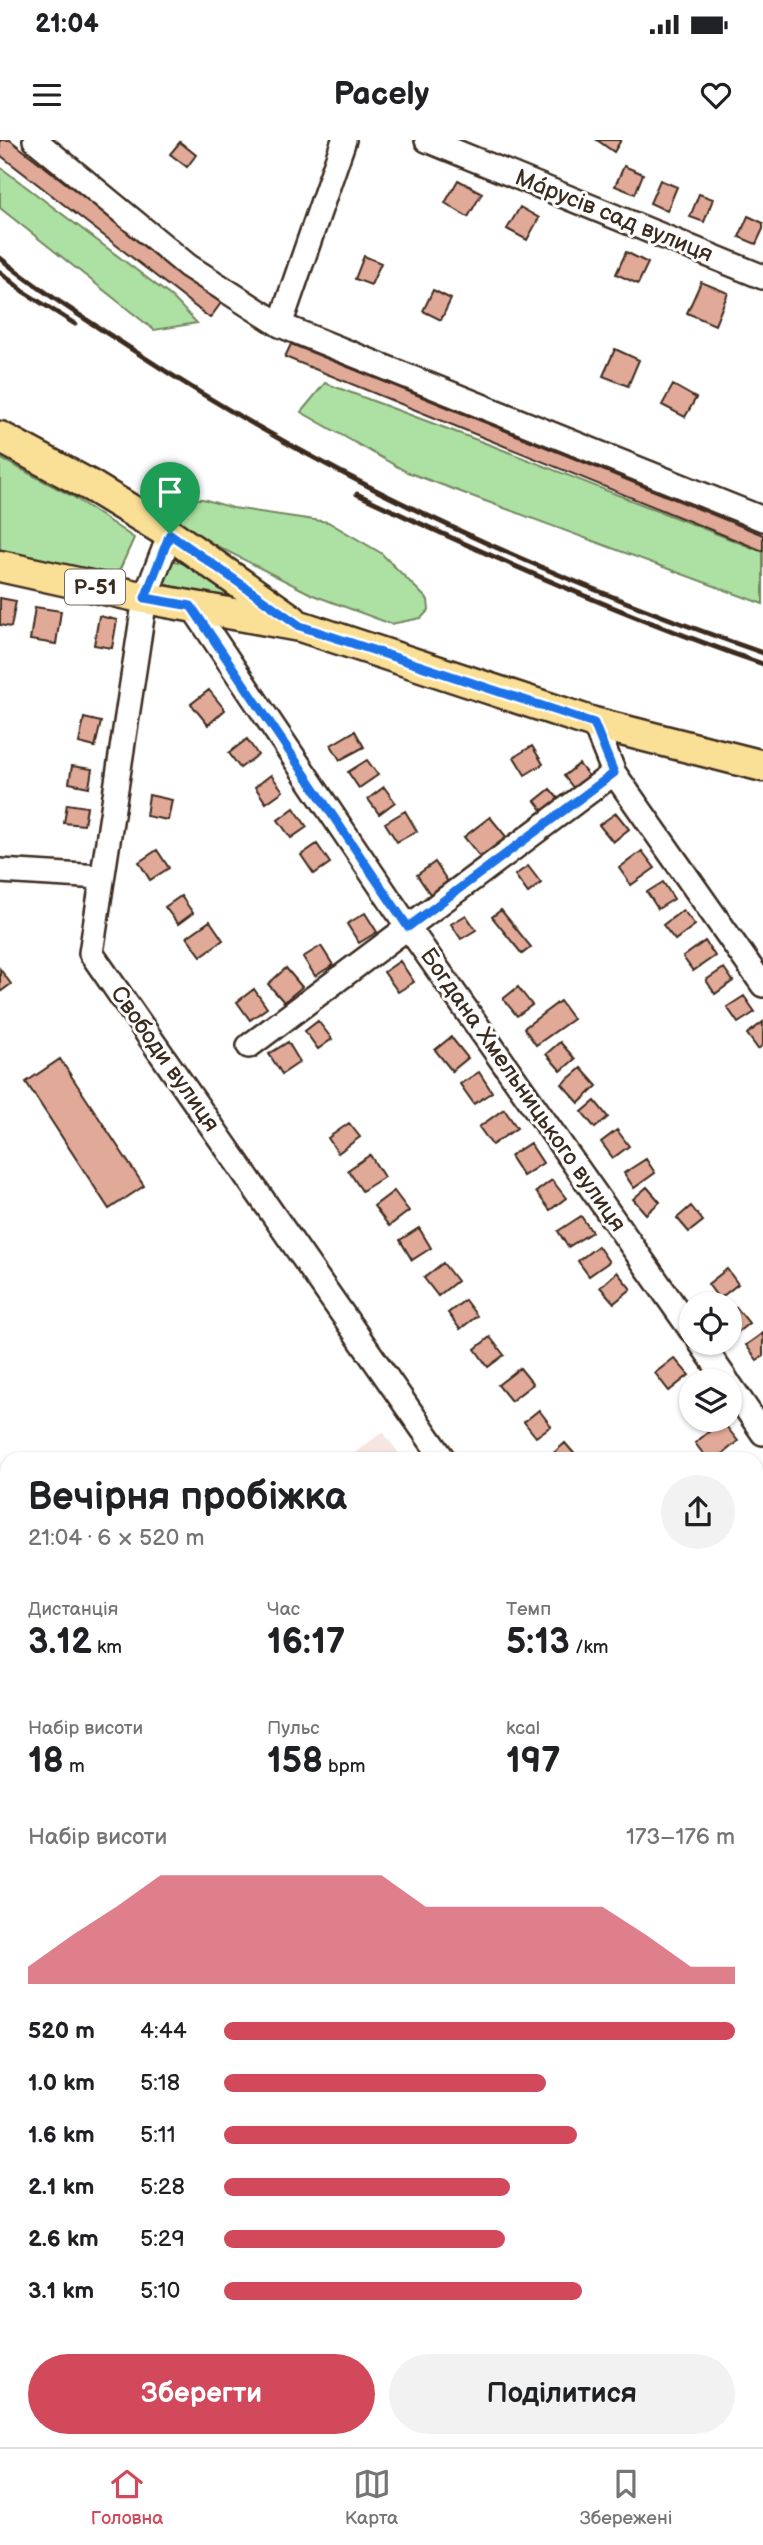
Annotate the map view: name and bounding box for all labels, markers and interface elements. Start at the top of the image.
text: 21:04 [35,9,99,40]
text: Pacely [334,75,429,114]
icon: menu [28,76,66,114]
icon: heart [697,76,735,114]
street label: Мáрусів сад вулиця [511,164,717,268]
pin [140,462,200,534]
icon: arrive [151,473,189,511]
road number: Р-51 [65,570,125,604]
street label: Богдана Хмельницького вулиця [414,943,632,1237]
street label: Свободи вулиця [104,981,226,1137]
map controls [679,1292,742,1432]
button: locate [679,1292,742,1355]
button: layers [679,1369,742,1432]
text: Вечірня пробіжка [28,1475,347,1520]
button: share [661,1475,735,1549]
text: 21:04 · 6 × 520 m [28,1524,205,1552]
text: Дистанція [28,1598,118,1621]
text: Час [267,1598,300,1621]
text: Темп [506,1598,551,1621]
text: 3.12 [28,1621,92,1664]
text: 16:17 [267,1621,345,1664]
text: 5:13 [506,1621,570,1664]
text: km [92,1636,122,1659]
text: /km [570,1636,609,1659]
text: Набір висоти [28,1717,143,1740]
text: Пульс [267,1717,320,1740]
text: kcal [506,1717,540,1740]
text: 18 [28,1740,64,1783]
text: 158 [267,1740,323,1783]
text: 197 [506,1740,561,1783]
text: m [64,1755,85,1778]
text: bpm [323,1755,366,1778]
text: Набір висоти [28,1823,167,1851]
text: 173–176 m [626,1823,735,1851]
text: 520 m [28,2017,95,2045]
text: 4:44 [140,2017,187,2045]
text: 1.0 km [28,2069,95,2097]
text: 5:18 [140,2069,180,2097]
text: 1.6 km [28,2121,95,2149]
text: 5:11 [140,2121,176,2149]
text: 2.1 km [28,2173,94,2201]
text: 5:28 [140,2173,185,2201]
text: 2.6 km [28,2225,99,2253]
text: 5:29 [140,2225,185,2253]
text: 3.1 km [28,2277,94,2305]
text: 5:10 [140,2277,180,2305]
button: Зберегти [28,2354,375,2434]
button: Поділитися [389,2354,735,2434]
tab: Головна [91,2465,164,2530]
tab: Карта [345,2465,398,2530]
tab: Збережені [580,2465,672,2530]

